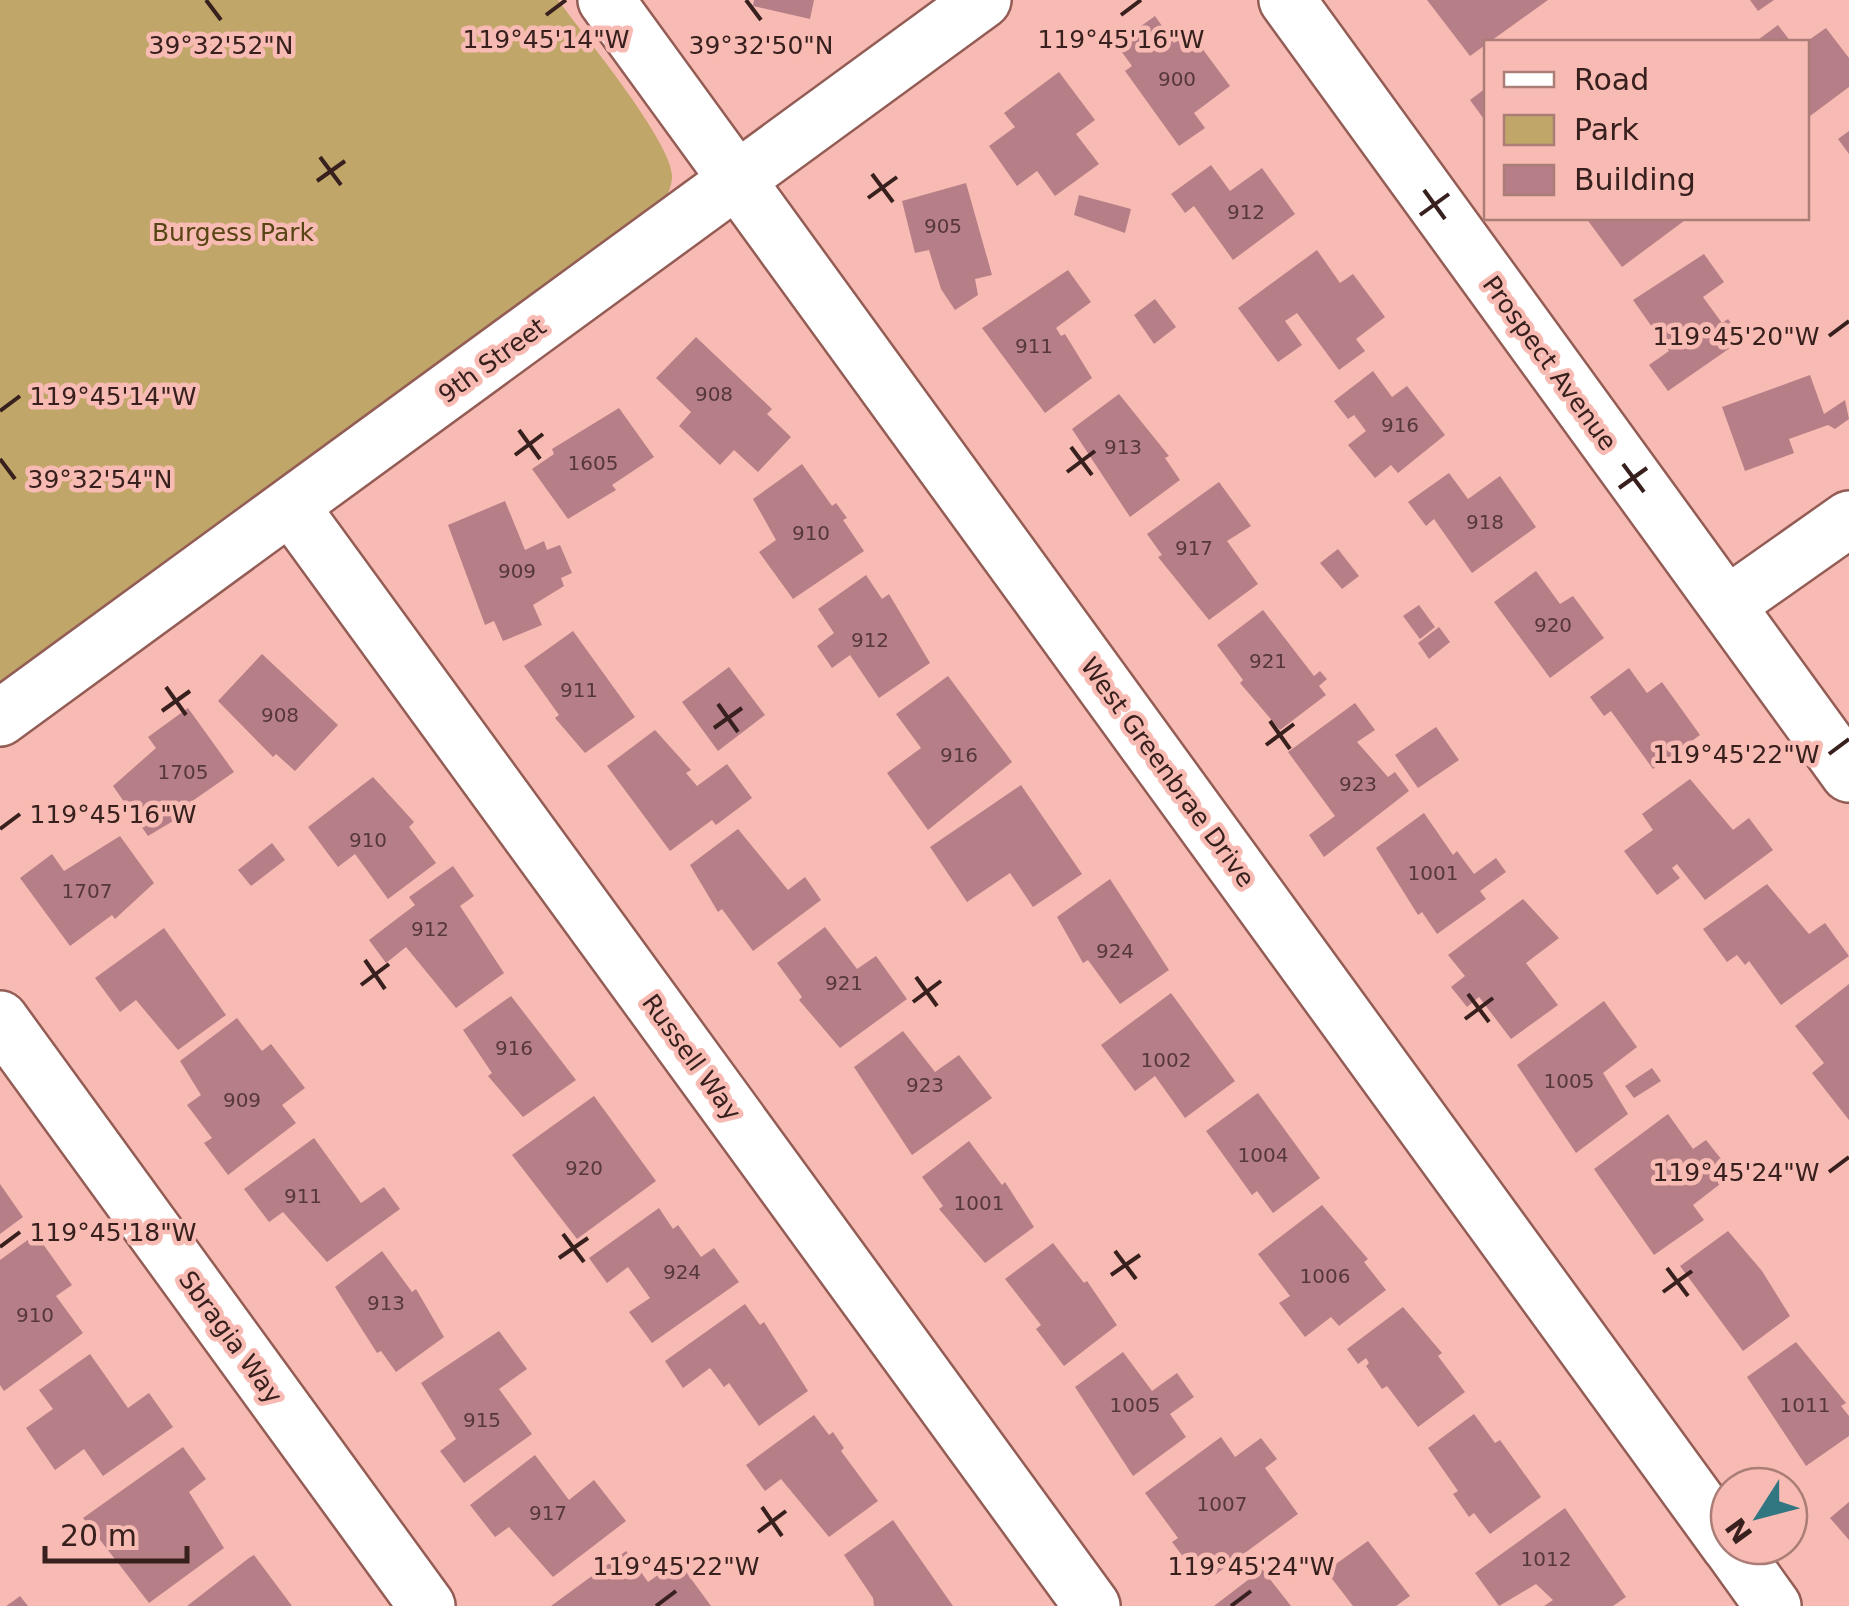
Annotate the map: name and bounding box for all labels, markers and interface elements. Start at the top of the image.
text: 119°45'14"W [463,25,629,54]
text: 119°45'16"W [1038,25,1204,54]
text: 39°32'52"N [148,31,294,60]
text: 39°32'50"N [688,31,834,60]
legend [1484,40,1809,220]
text: Road [1574,62,1649,97]
house number: 900 [1158,67,1196,91]
text: Park [1574,112,1639,147]
text: Building [1574,162,1696,197]
house number: 912 [1227,200,1265,224]
house number: 905 [924,214,962,238]
park label: Burgess Park [152,218,315,247]
street label: Prospect Avenue [1477,271,1623,456]
street label: 9th Street [433,312,552,409]
text: 119°45'20"W [1653,322,1819,351]
house number: 911 [1015,334,1053,358]
text: 119°45'14"W [30,382,196,411]
house number: 908 [695,382,733,406]
house number: 916 [1381,413,1419,437]
house number: 913 [1104,435,1142,459]
house number: 1605 [568,451,618,475]
text: 39°32'54"N [27,465,173,494]
house number: 918 [1466,510,1504,534]
house number: 910 [792,521,830,545]
house number: 917 [1175,536,1213,560]
house number: 909 [498,559,536,583]
house number: 920 [1534,613,1572,637]
house number: 912 [851,628,889,652]
house number: 921 [1249,649,1287,673]
street label: West Greenbrae Drive [1075,652,1261,893]
house number: 911 [560,678,598,702]
house number: 908 [261,703,299,727]
text: 119°45'22"W [1653,740,1819,769]
house number: 916 [940,743,978,767]
house number: 1705 [158,760,208,784]
house number: 923 [1339,772,1377,796]
text: 119°45'16"W [30,800,196,829]
house number: 910 [349,828,387,852]
house number: 1001 [1408,861,1458,885]
house number: 1707 [62,879,112,903]
house number: 912 [411,917,449,941]
house number: 924 [1096,939,1134,963]
house number: 921 [825,971,863,995]
street label: Russell Way [636,989,747,1126]
house number: 916 [495,1036,533,1060]
house number: 1002 [1141,1048,1191,1072]
house number: 1005 [1544,1069,1594,1093]
house number: 923 [906,1073,944,1097]
house number: 909 [223,1088,261,1112]
house number: 1004 [1238,1143,1288,1167]
house number: 920 [565,1156,603,1180]
text: 119°45'24"W [1653,1158,1819,1187]
house number: 911 [284,1184,322,1208]
house number: 1001 [954,1191,1004,1215]
text: 119°45'18"W [30,1218,196,1247]
house number: 924 [663,1260,701,1284]
house number: 1006 [1300,1264,1350,1288]
street label: Sbragia Way [173,1265,288,1409]
house number: 913 [367,1291,405,1315]
house number: 910 [16,1303,54,1327]
house number: 1005 [1110,1393,1160,1417]
house number: 1011 [1780,1393,1830,1417]
house number: 915 [463,1408,501,1432]
north arrow [1709,1466,1809,1566]
house number: 1007 [1197,1492,1247,1516]
scale bar [45,1501,188,1563]
house number: 917 [529,1501,567,1525]
text: N [1719,1511,1759,1550]
text: 20 m [60,1518,137,1553]
house number: 1012 [1521,1547,1571,1571]
text: 119°45'22"W [593,1552,759,1581]
text: 119°45'24"W [1168,1552,1334,1581]

